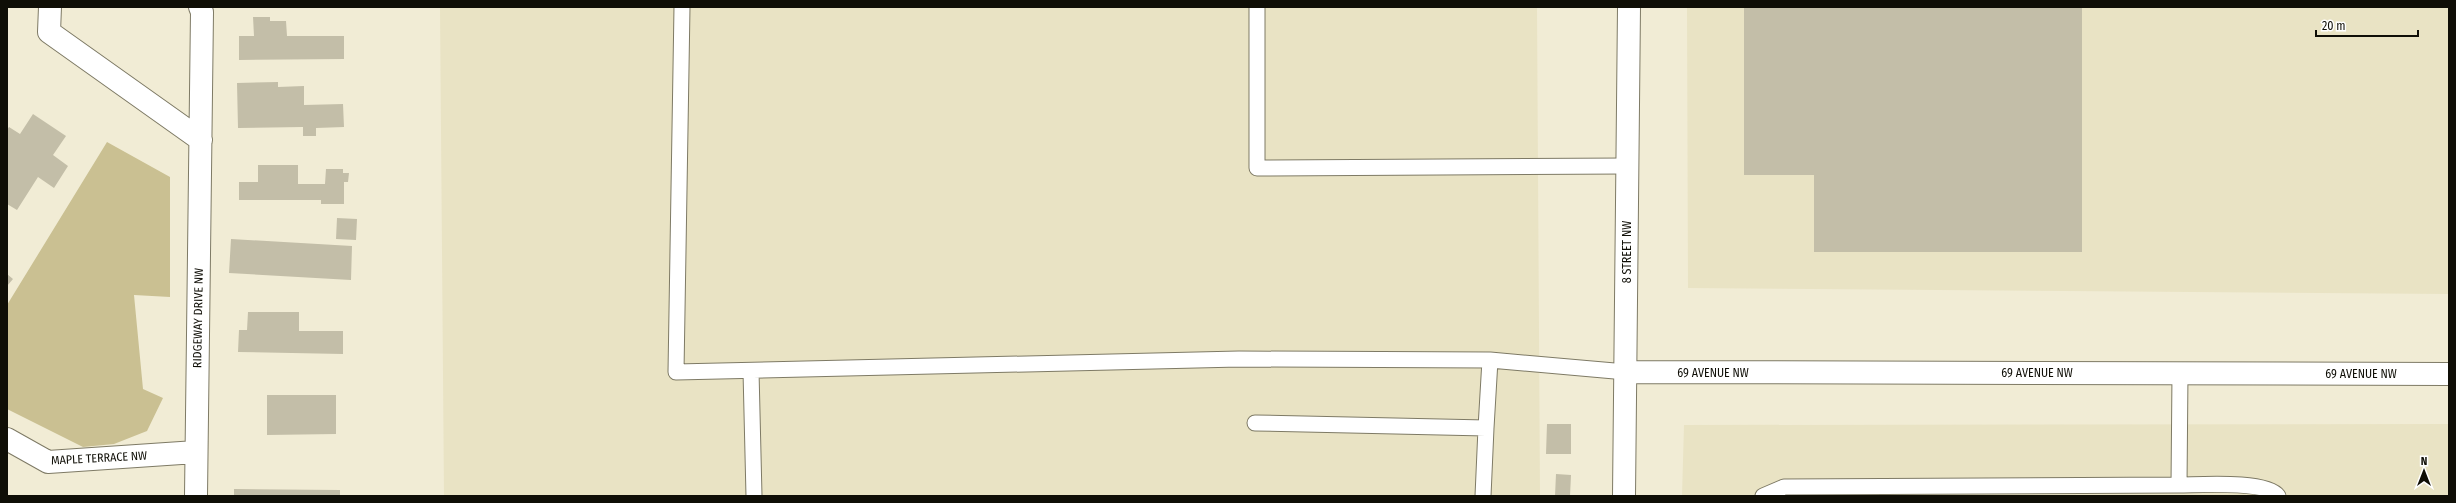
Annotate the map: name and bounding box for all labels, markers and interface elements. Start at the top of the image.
scale bar [2316,12,2418,38]
text: 20 m [2322,19,2346,33]
street label: 8 STREET NW [1620,221,1634,283]
street label: RIDGEWAY DRIVE NW [190,268,206,368]
street label: 69 AVENUE NW [1677,366,1749,380]
street label: 69 AVENUE NW [2001,366,2073,380]
street label: 69 AVENUE NW [2325,367,2397,381]
street label: MAPLE TERRACE NW [51,448,147,468]
north arrow [2404,451,2444,491]
text: N [2421,455,2427,468]

